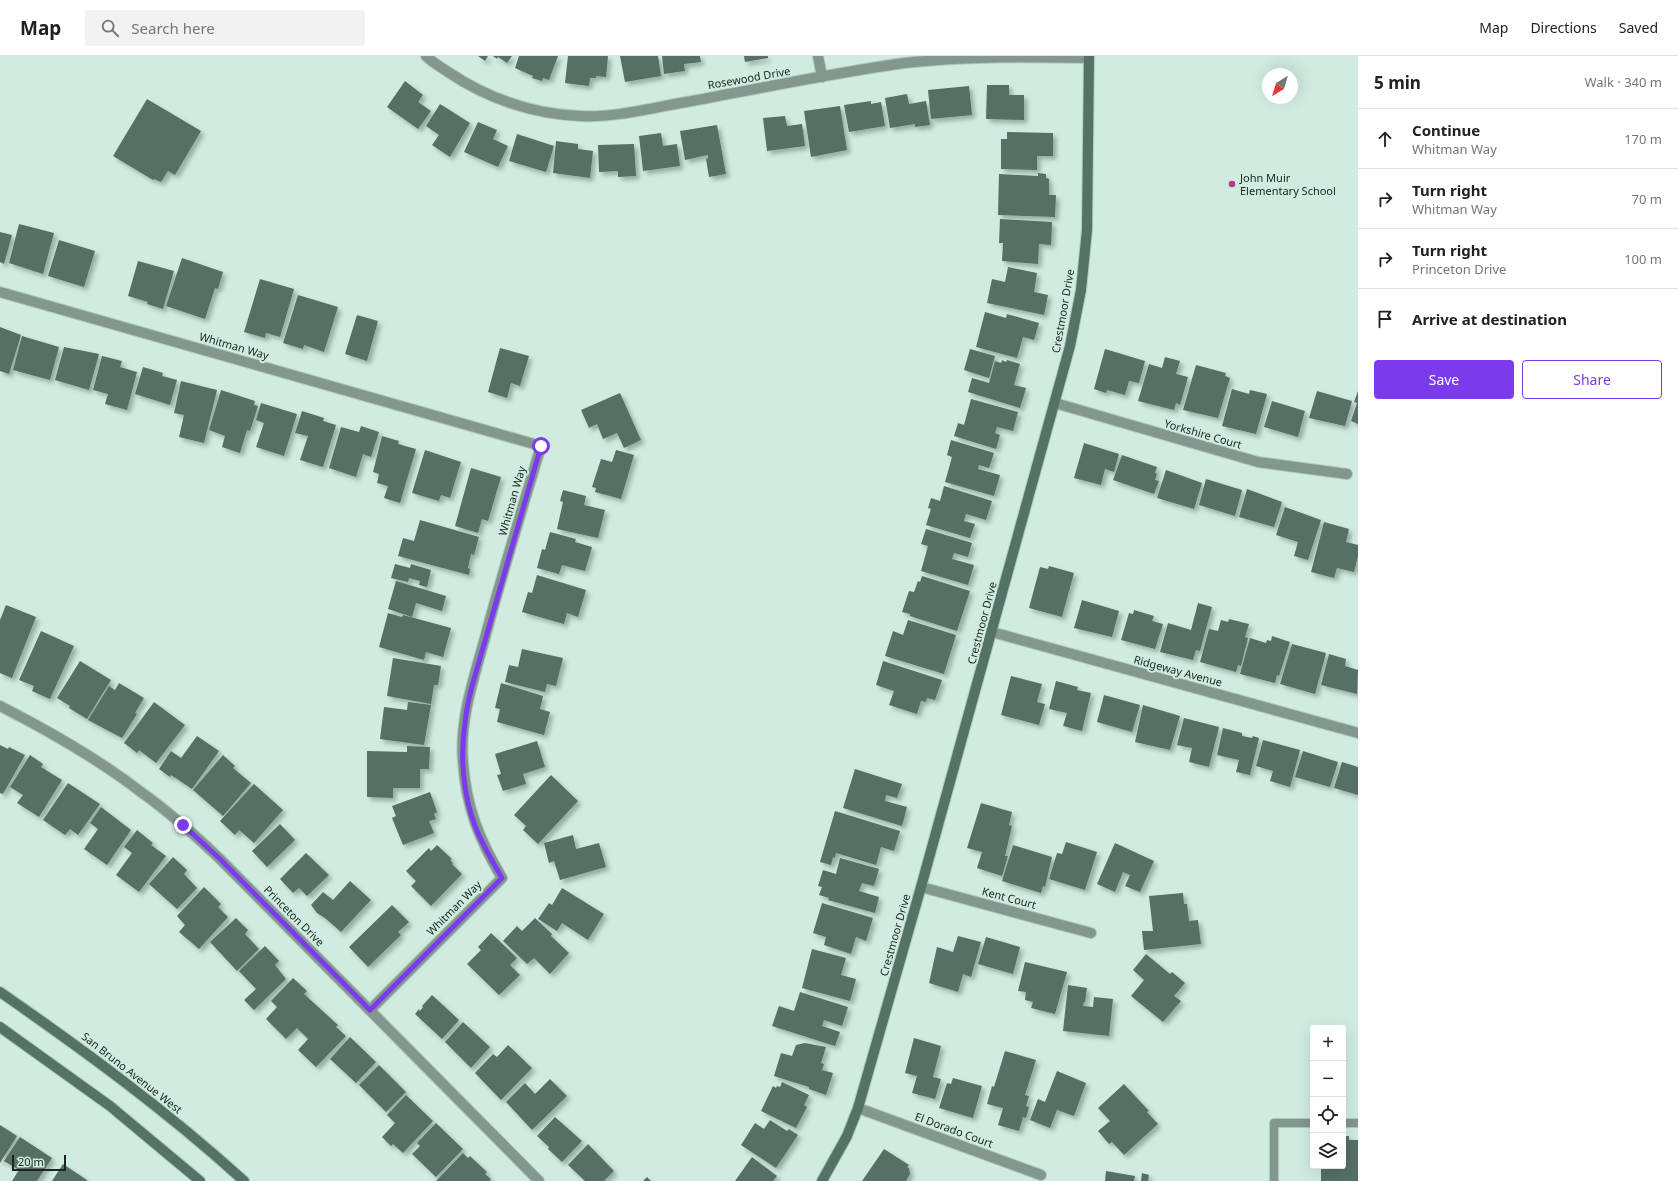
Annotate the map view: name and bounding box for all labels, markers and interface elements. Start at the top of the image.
search box [85,10,365,46]
text: Map [20,15,61,41]
icon: search [99,17,121,39]
text: Search here [131,18,215,38]
text: Map [1479,18,1508,37]
text: Directions [1530,18,1597,37]
text: Saved [1619,18,1658,37]
street label: Rosewood Drive [706,63,791,92]
north arrow [1262,68,1298,104]
text: 5 min [1374,71,1421,94]
text: Walk · 340 m [1584,73,1662,91]
text: Continue [1412,120,1480,140]
icon: ahead [1374,128,1396,150]
text: 170 m [1624,130,1662,148]
text: Whitman Way [1412,140,1497,158]
place label: John Muir Elementary School [1239,170,1336,198]
marker: John Muir Elementary School [1227,179,1237,189]
text: Turn right [1412,180,1487,200]
icon: right [1374,188,1396,210]
text: 70 m [1632,190,1662,208]
text: Whitman Way [1412,200,1497,218]
text: Turn right [1412,240,1487,260]
icon: right [1374,248,1396,270]
text: 100 m [1624,250,1662,268]
text: Princeton Drive [1412,260,1506,278]
street label: Crestmoor Drive [1048,268,1077,354]
icon: arrive [1374,308,1396,330]
text: Arrive at destination [1412,309,1567,329]
street label: Whitman Way [198,328,271,363]
button: Save [1374,360,1514,399]
button: Share [1522,360,1662,399]
street label: Yorkshire Court [1163,415,1244,452]
route start [532,437,550,455]
street label: Whitman Way [494,464,529,537]
street label: Crestmoor Drive [963,580,1000,666]
street label: Ridgeway Avenue [1132,651,1224,690]
route end [174,816,192,834]
street label: Whitman Way [423,877,485,938]
street label: Princeton Drive [261,882,328,949]
street label: Kent Court [980,883,1038,912]
street label: Crestmoor Drive [876,892,913,978]
map controls [1310,1025,1346,1169]
button: + [1310,1025,1346,1061]
street label: San Bruno Avenue West [79,1029,186,1117]
button: − [1310,1061,1346,1097]
button: locate [1310,1097,1346,1133]
street label: El Dorado Court [913,1108,995,1151]
button: layers [1310,1133,1346,1169]
scale bar [12,1153,66,1172]
text: 20 m [18,1154,44,1169]

